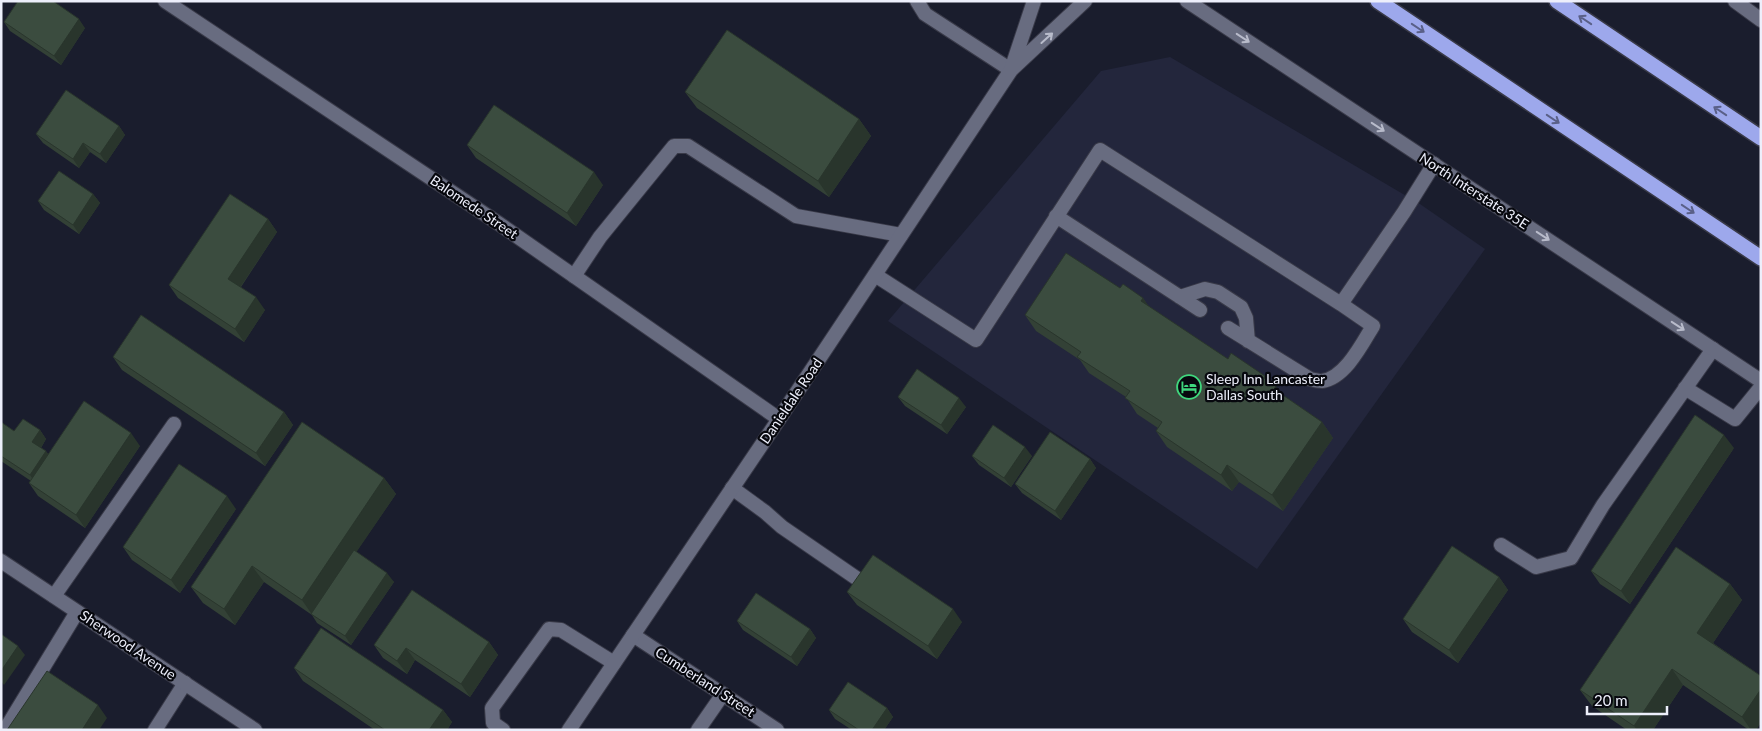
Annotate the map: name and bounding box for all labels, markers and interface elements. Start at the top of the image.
one-way arrow [1579,15,1593,25]
one-way arrow [1411,23,1425,34]
one-way arrow [1040,32,1053,44]
one-way arrow [1235,33,1249,43]
one-way arrow [1714,106,1728,116]
one-way arrow [1546,114,1560,124]
one-way arrow [1371,122,1385,133]
street label: North Interstate 35E [1416,149,1532,232]
street label: Balomede Street [427,171,521,242]
one-way arrow [1681,204,1695,214]
one-way arrow [1535,232,1549,242]
one-way arrow [1671,321,1685,331]
street label: Danieldale Road [756,355,825,447]
place label: Sleep Inn Lancaster Dallas South [1206,370,1325,403]
hotel icon: Sleep Inn Lancaster Dallas South [1176,374,1202,400]
street label: Sherwood Avenue [77,606,179,683]
street label: Cumberland Street [652,643,758,720]
scale bar [1587,684,1667,716]
text: 20 m [1594,691,1628,709]

